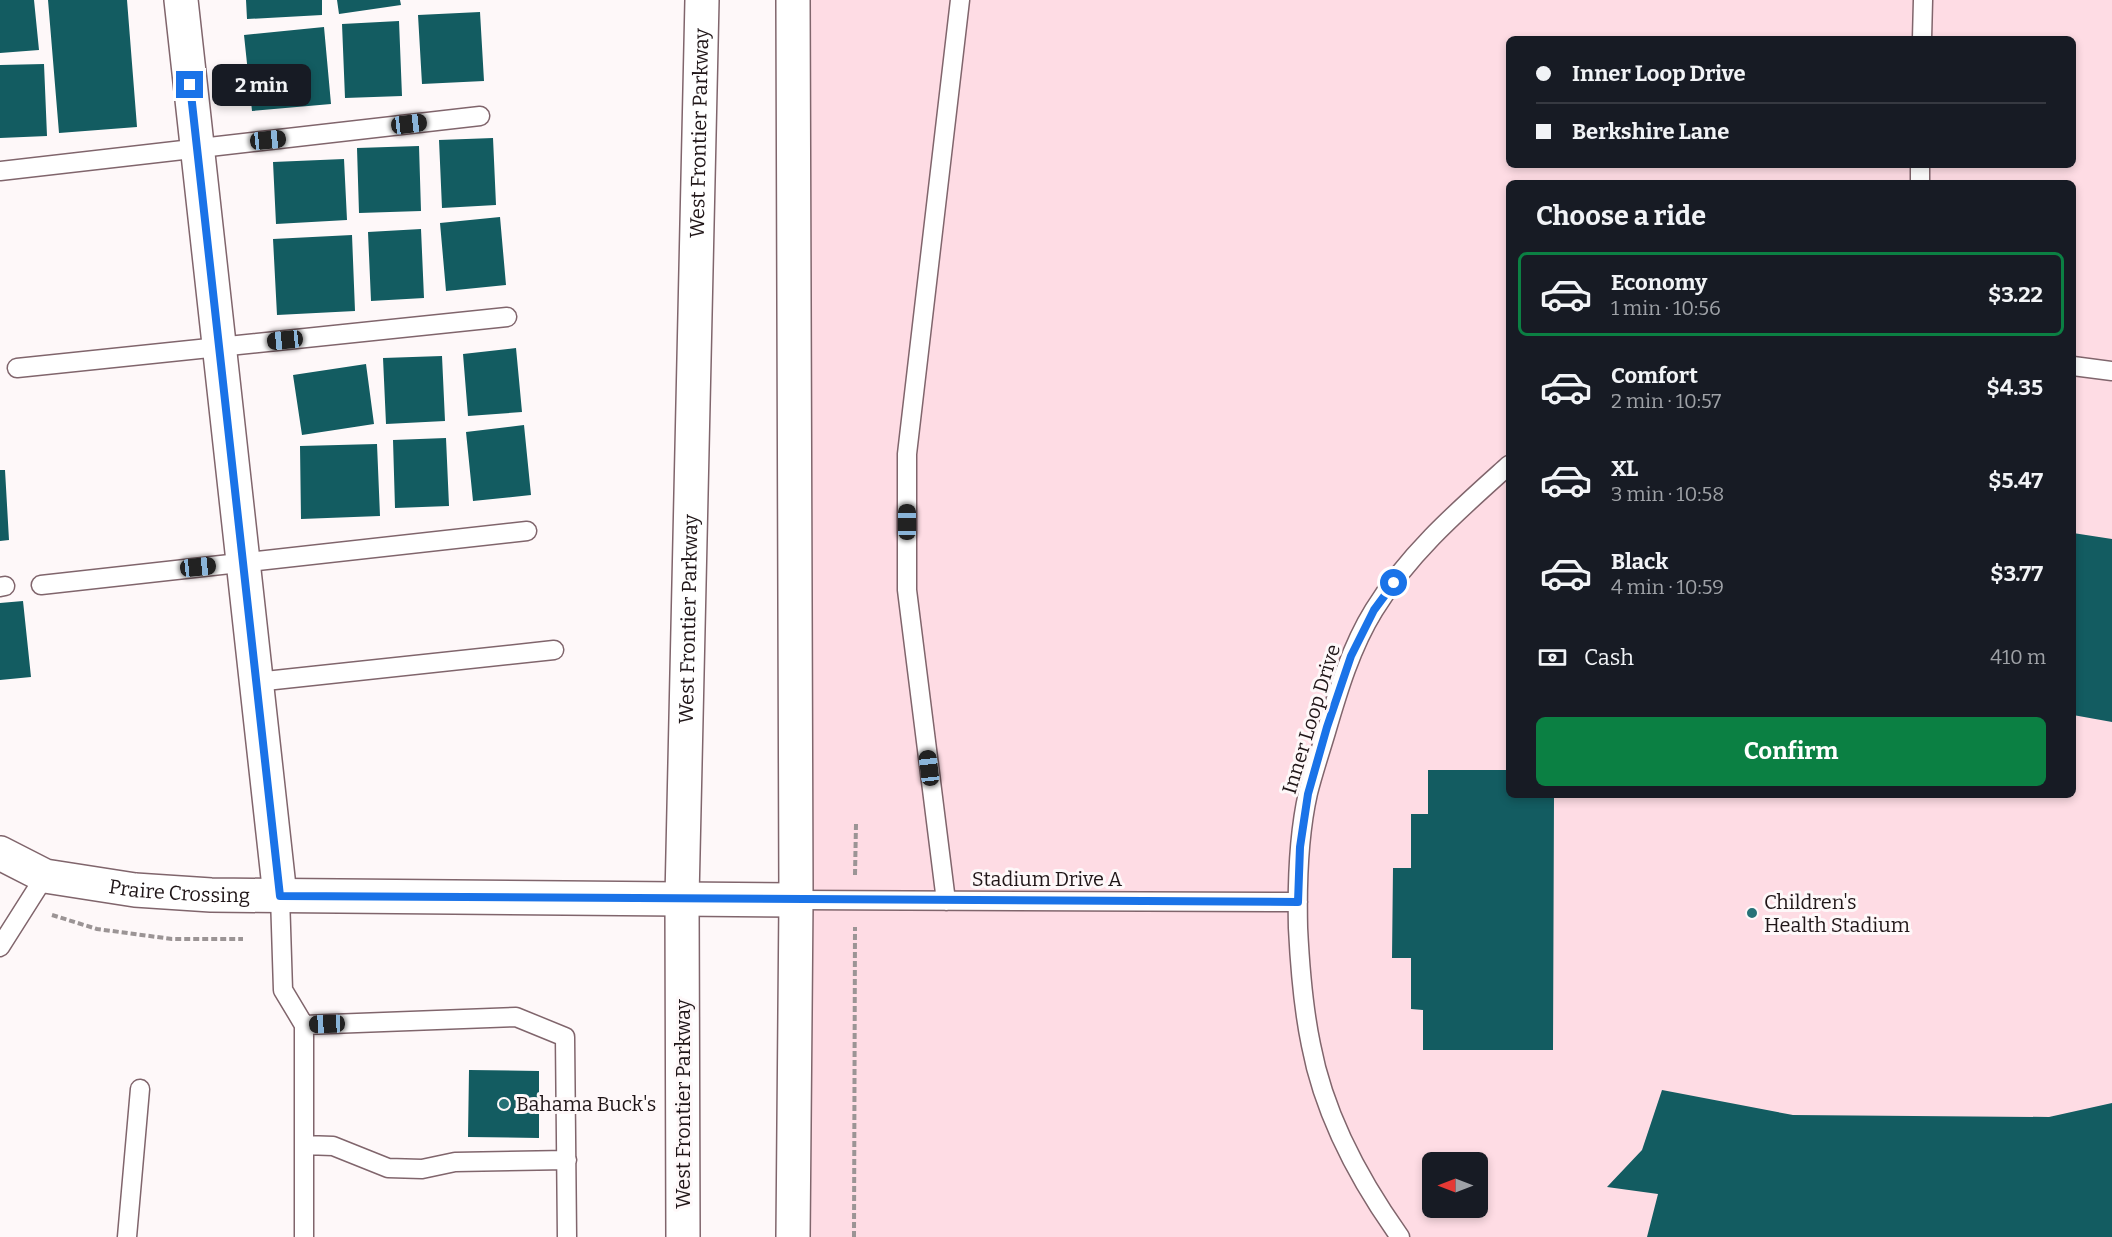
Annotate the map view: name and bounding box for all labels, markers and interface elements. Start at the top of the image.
street label: West Frontier Parkway [685,28,713,238]
text: Inner Loop Drive [1572,60,1746,87]
callout: 2 min [211,64,310,106]
route end [176,71,203,98]
text: 2 min [235,73,288,97]
car [390,113,428,135]
text: Berkshire Lane [1572,118,1729,145]
car [249,129,287,151]
text: Choose a ride [1536,200,1706,232]
icon: car [1539,267,1593,321]
text: Economy [1611,269,1707,296]
text: $3.22 [1988,281,2043,308]
text: 1 min · 10:56 [1611,296,1721,320]
car [266,329,304,351]
icon: car [1539,360,1593,414]
text: Comfort [1611,362,1698,389]
text: $4.35 [1986,374,2043,401]
text: 2 min · 10:57 [1611,389,1721,413]
icon: car [1539,453,1593,507]
text: XL [1611,455,1638,482]
text: $5.47 [1988,467,2043,494]
text: 3 min · 10:58 [1611,482,1724,506]
car [898,504,916,540]
street label: West Frontier Parkway [674,514,703,724]
icon: car [1539,546,1593,600]
text: Black [1611,548,1668,575]
car [179,556,217,578]
text: $3.77 [1990,560,2043,587]
route start [1380,569,1407,596]
text: 4 min · 10:59 [1611,575,1724,599]
street label: Inner Loop Drive [1277,641,1345,797]
icon: cash [1536,641,1569,674]
text: Cash [1584,644,1634,671]
text: 410 m [1990,645,2046,669]
button: Confirm [1536,717,2046,786]
car [918,749,940,787]
street label: Stadium Drive A [972,867,1123,891]
street label: Praire Crossing [107,874,250,907]
place label: Children's Health Stadium [1764,890,1910,937]
marker: Children's Health Stadium [1745,906,1759,920]
street label: West Frontier Parkway [671,999,695,1209]
car [309,1014,345,1034]
place label: Bahama Buck's [516,1092,656,1116]
marker: Bahama Buck's [497,1097,511,1111]
north arrow [1422,1152,1488,1218]
map controls [1422,1152,1488,1218]

